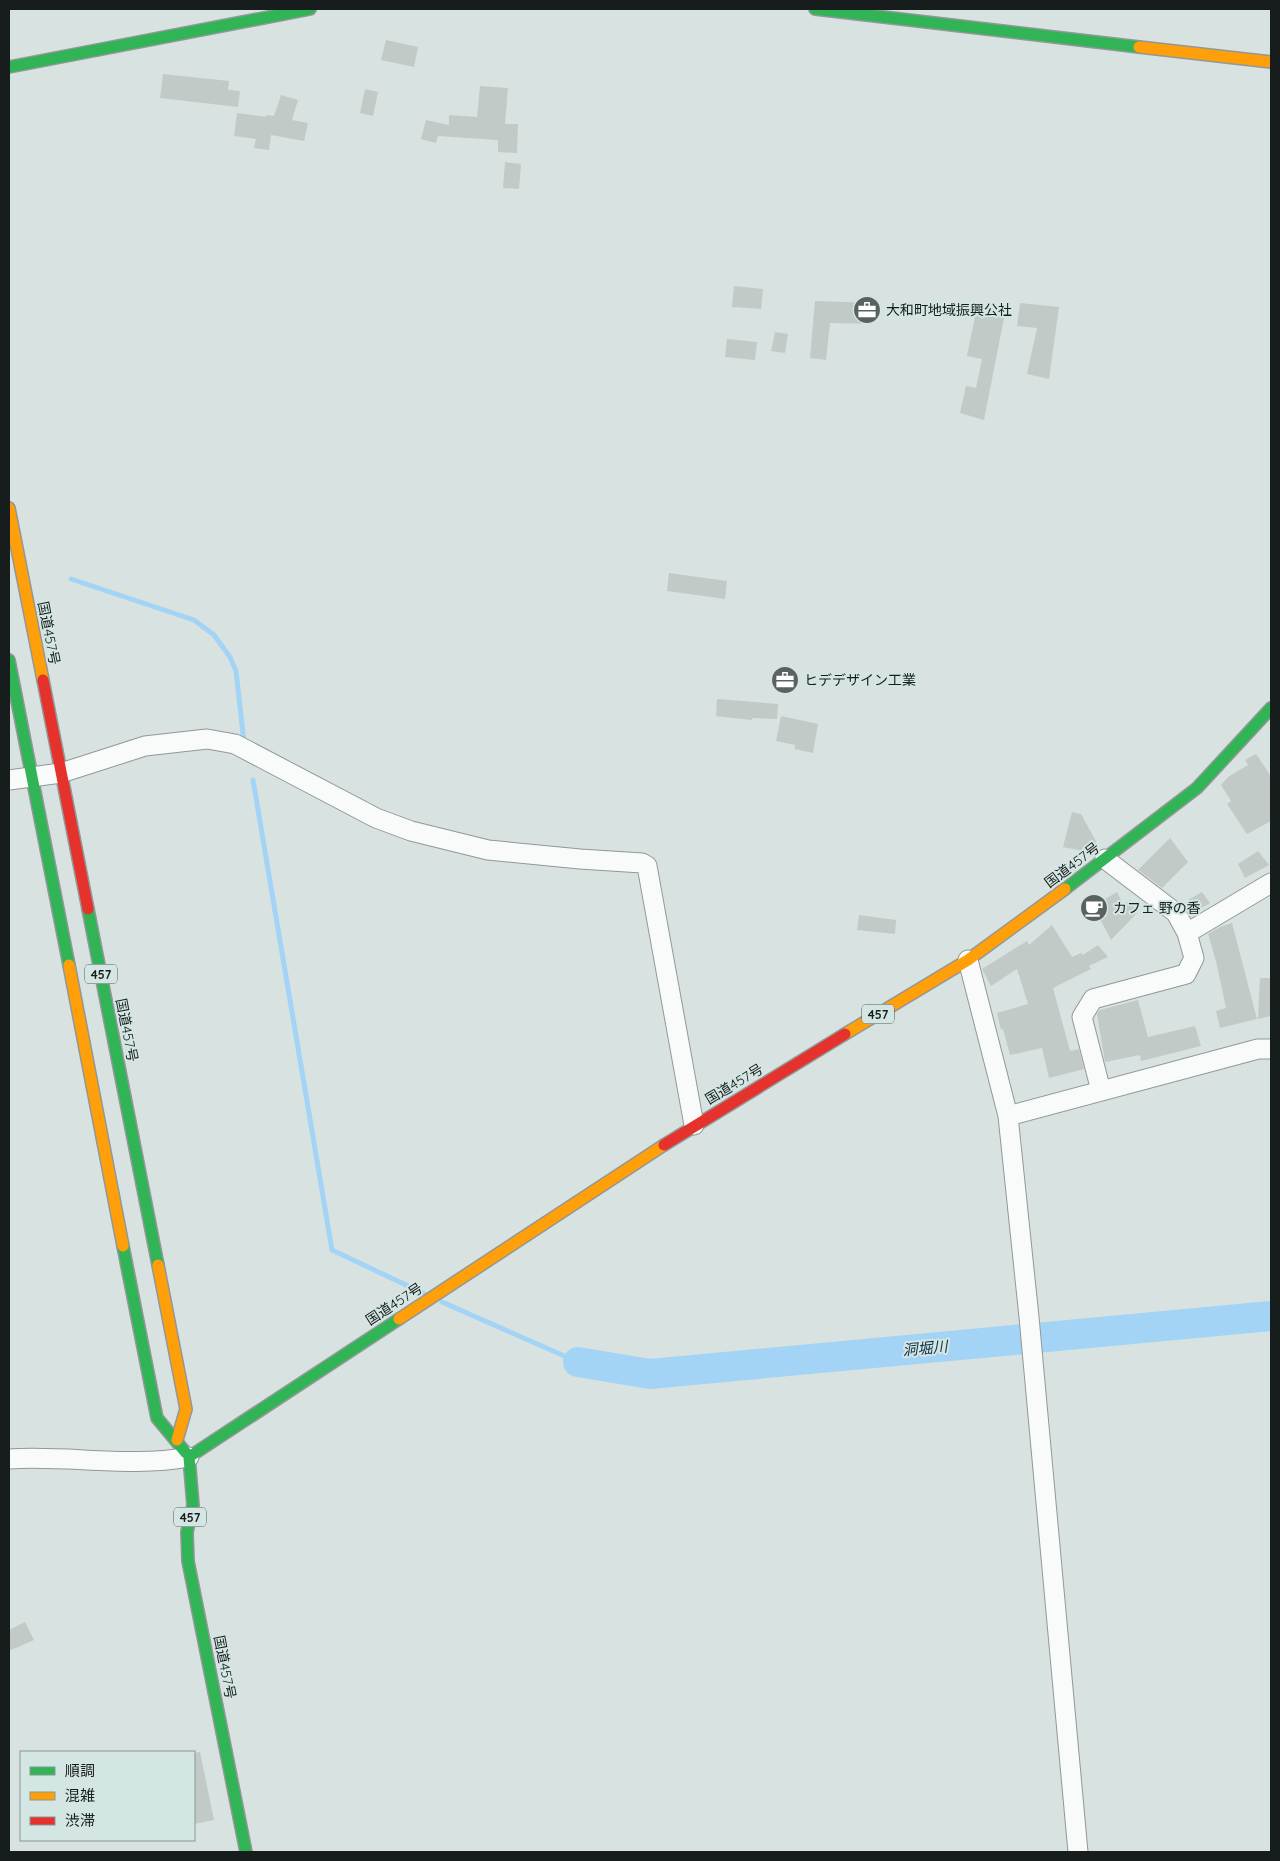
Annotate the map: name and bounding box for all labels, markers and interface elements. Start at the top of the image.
office icon: 大和町地域振興公社 [852,295,882,325]
place label: 大和町地域振興公社 [886,301,1012,319]
street label: 国道457号 [34,600,64,666]
office icon: ヒデデザイン工業 [770,665,800,695]
place label: ヒデデザイン工業 [804,671,916,689]
street label: 国道457号 [1041,838,1103,892]
cafe icon: カフェ 野の香 [1079,893,1109,923]
place label: カフェ 野の香 [1113,899,1201,917]
road number: 457 [85,964,117,984]
street label: 国道457号 [112,997,142,1063]
road number: 457 [862,1004,894,1024]
street label: 国道457号 [702,1060,766,1108]
street label: 国道457号 [362,1279,426,1329]
water label: 洞堀川 [902,1336,950,1359]
road number: 457 [174,1508,206,1526]
street label: 国道457号 [210,1634,240,1700]
legend [20,1751,195,1841]
text: 順調 [65,1761,95,1780]
text: 混雑 [65,1786,95,1805]
text: 渋滞 [65,1811,95,1830]

